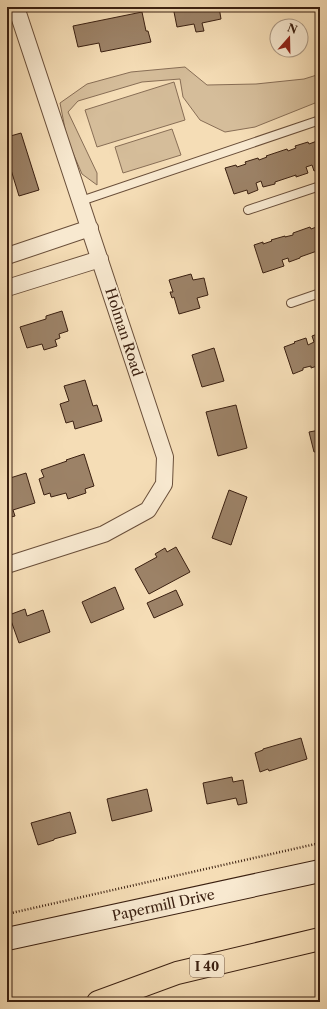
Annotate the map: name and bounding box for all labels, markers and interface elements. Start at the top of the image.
north arrow [269,18,309,58]
text: N [286,20,300,37]
street label: Holman Road [101,285,147,379]
street label: Papermill Drive [110,885,217,925]
road number: I 40 [190,955,224,977]

